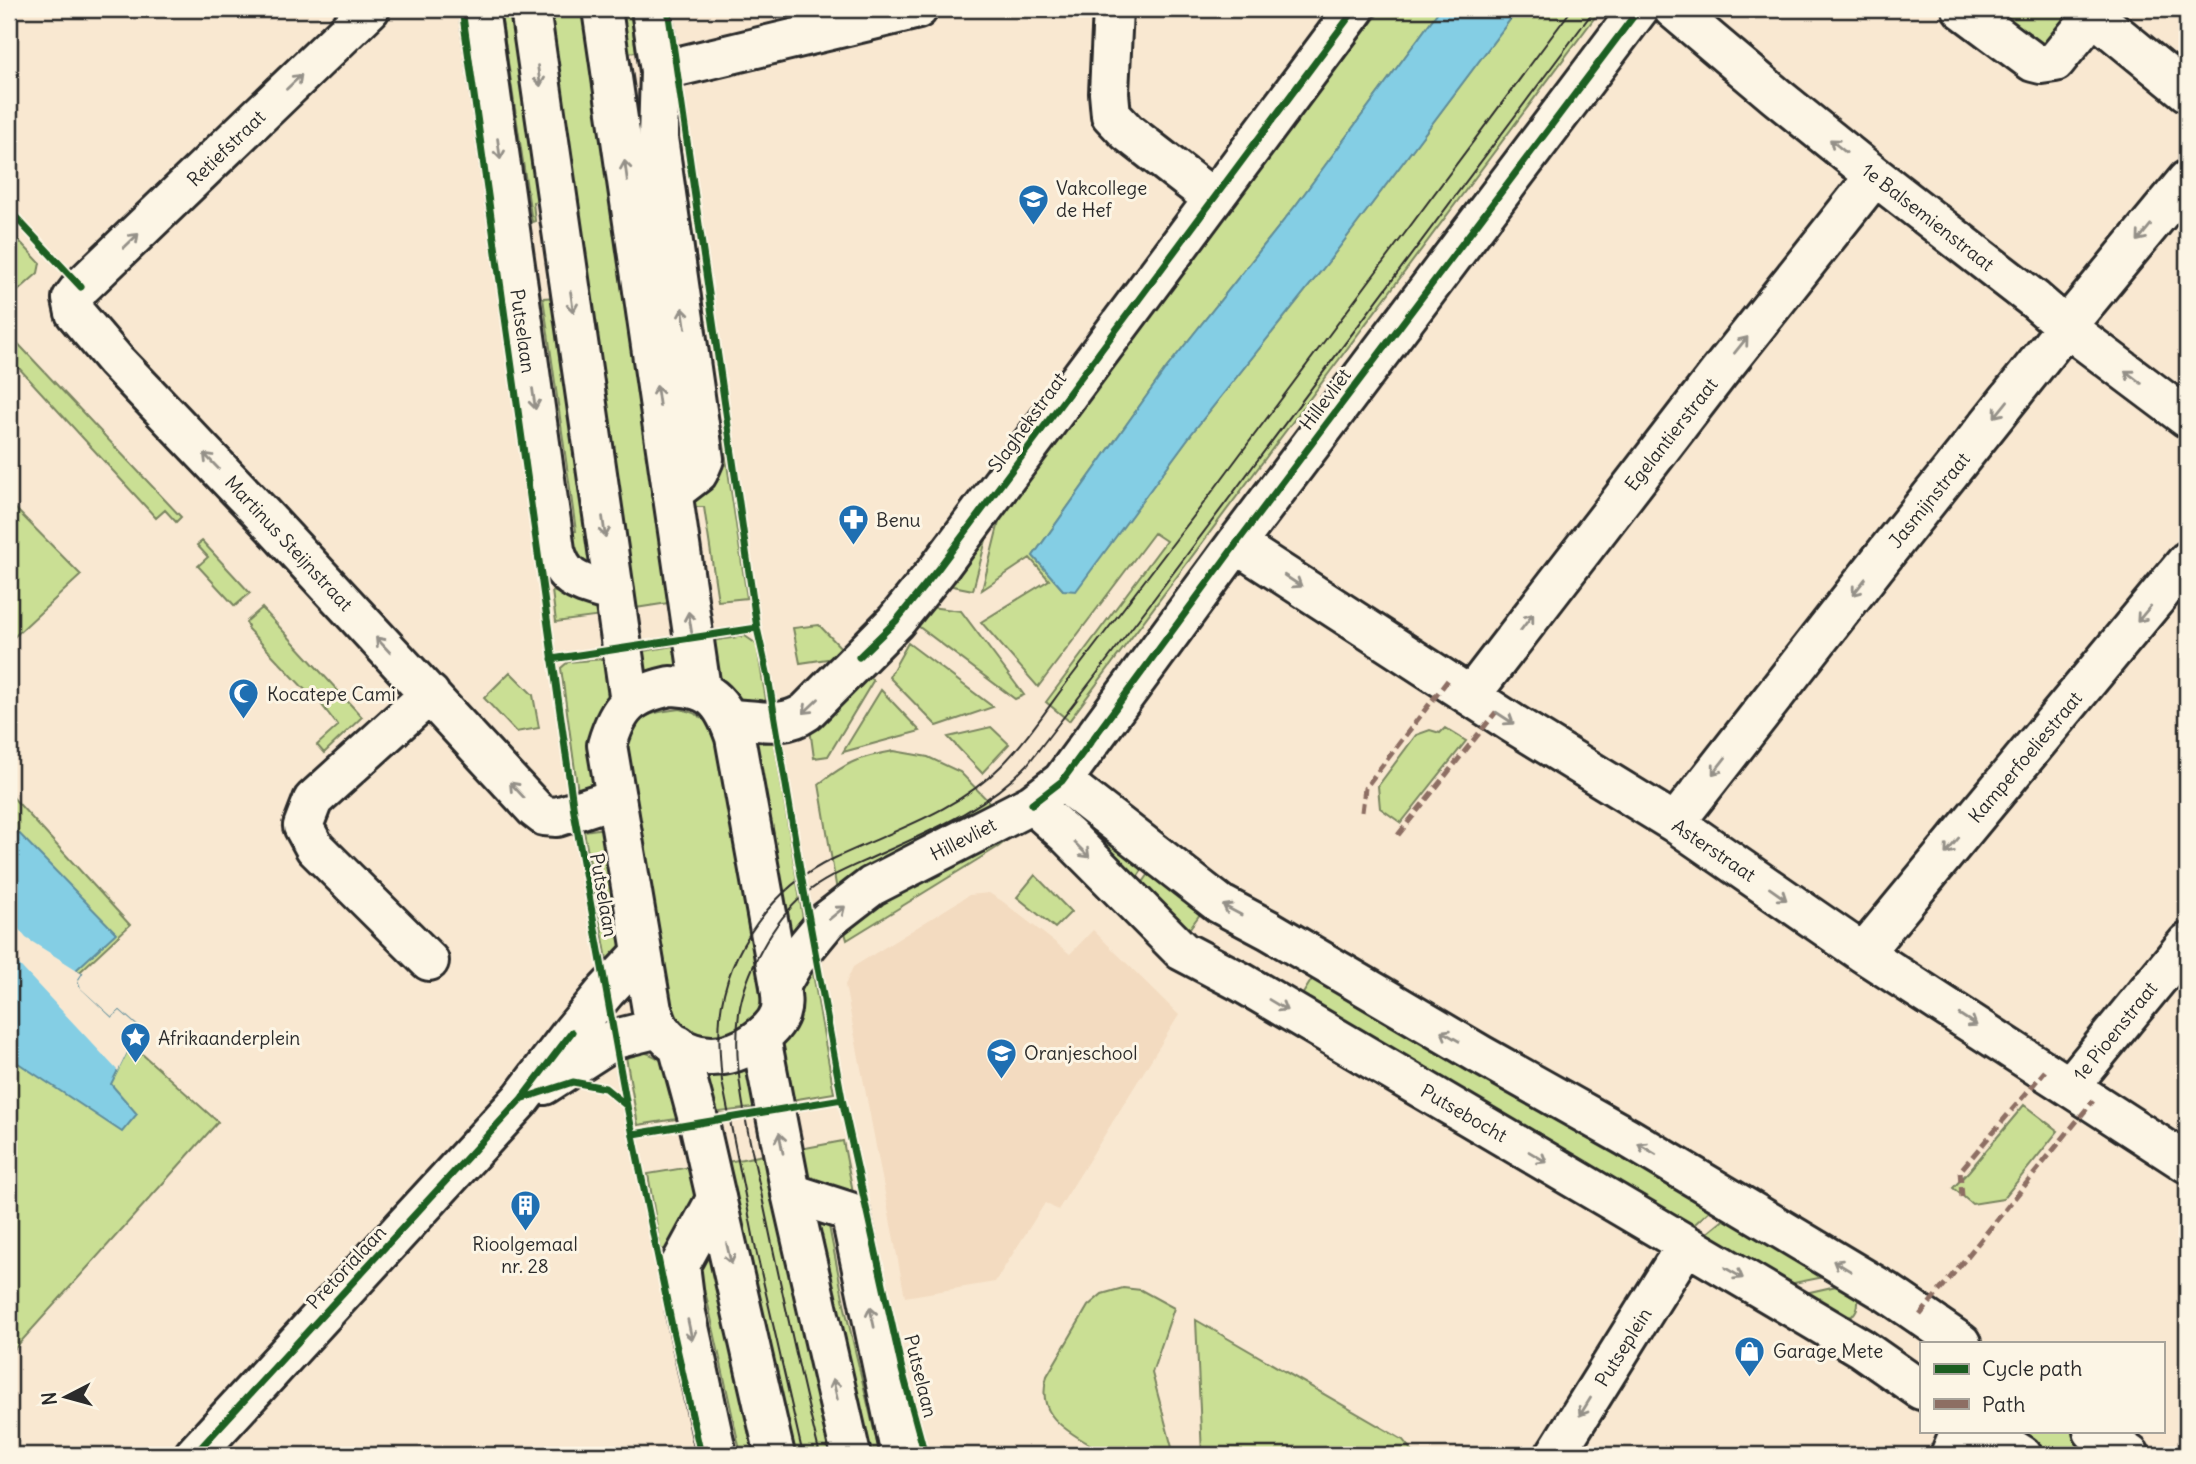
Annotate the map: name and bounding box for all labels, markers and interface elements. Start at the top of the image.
one-way arrow [533,64,546,87]
one-way arrow [285,74,302,91]
street label: Retiefstraat [182,105,270,191]
one-way arrow [493,137,506,160]
one-way arrow [1829,138,1847,154]
street label: 1e Balsemienstraat [1857,158,1999,276]
one-way arrow [619,160,632,183]
place label: Vakcollege de Hef [1056,176,1147,222]
school or university icon: Vakcollege de Hef [1016,182,1050,226]
one-way arrow [2137,223,2152,241]
one-way arrow [122,232,139,249]
street label: Putselaan [505,287,541,375]
one-way arrow [565,290,578,312]
one-way arrow [677,307,690,329]
one-way arrow [1733,336,1749,354]
street label: Hillevliet [1294,363,1356,435]
street label: Slaghekstraat [983,367,1071,477]
one-way arrow [2124,369,2142,384]
street label: Egelantierstraat [1619,373,1723,495]
one-way arrow [651,385,664,408]
one-way arrow [528,387,541,409]
one-way arrow [1993,400,2009,418]
street label: Jasmijnstraat [1883,447,1975,553]
one-way arrow [203,452,220,470]
street label: Martinus Steijnstraat [220,470,358,616]
pharmacy icon: Benu [836,503,870,547]
place label: Benu [876,508,921,532]
one-way arrow [598,515,611,538]
one-way arrow [1283,574,1303,588]
one-way arrow [1852,578,1867,596]
one-way arrow [2136,604,2152,622]
one-way arrow [683,611,696,633]
one-way arrow [1520,613,1535,631]
one-way arrow [375,636,392,653]
mosque icon: Kocatepe Cami [227,677,261,721]
place label: Kocatepe Cami [267,682,396,706]
street label: Kamperfoeliestraat [1963,686,2087,828]
one-way arrow [803,697,820,714]
one-way arrow [1495,711,1514,725]
one-way arrow [1711,757,1727,775]
one-way arrow [509,781,525,799]
street label: Hillevliet [926,812,1000,866]
street label: Asterstraat [1668,813,1760,887]
one-way arrow [1944,836,1959,854]
one-way arrow [1074,841,1091,858]
street label: Putselaan [585,851,623,939]
one-way arrow [1768,887,1787,901]
one-way arrow [1222,903,1242,917]
one-way arrow [827,906,846,921]
street label: 1e Pioenstraat [2068,977,2162,1085]
one-way arrow [1268,998,1288,1012]
one-way arrow [1957,1014,1977,1028]
place icon: Afrikaanderplein [118,1021,152,1065]
place label: Afrikaanderplein [158,1026,300,1050]
one-way arrow [1440,1029,1460,1043]
school or university icon: Oranjeschool [984,1036,1018,1080]
place label: Oranjeschool [1024,1041,1137,1065]
street label: Putsebocht [1416,1079,1512,1147]
one-way arrow [774,1132,787,1155]
one-way arrow [1638,1142,1658,1156]
one-way arrow [1527,1150,1547,1164]
building icon: Rioolgemaal nr. 28 [508,1188,542,1232]
street label: Pretorialaan [301,1220,391,1314]
place label: Rioolgemaal nr. 28 [472,1232,578,1278]
one-way arrow [723,1243,736,1265]
one-way arrow [1833,1259,1853,1273]
one-way arrow [1723,1266,1743,1280]
street label: Putseplein [1589,1303,1657,1391]
one-way arrow [864,1306,878,1329]
one-way arrow [683,1318,697,1341]
street label: Putselaan [899,1332,943,1420]
shop icon: Garage Mete [1733,1334,1767,1378]
place label: Garage Mete [1773,1339,1883,1363]
legend [1920,1342,2164,1432]
text: Cycle path [1982,1355,2082,1382]
north arrow [32,1362,102,1432]
one-way arrow [828,1378,842,1401]
text: N [36,1391,62,1407]
text: Path [1982,1391,2025,1418]
one-way arrow [1577,1397,1592,1416]

